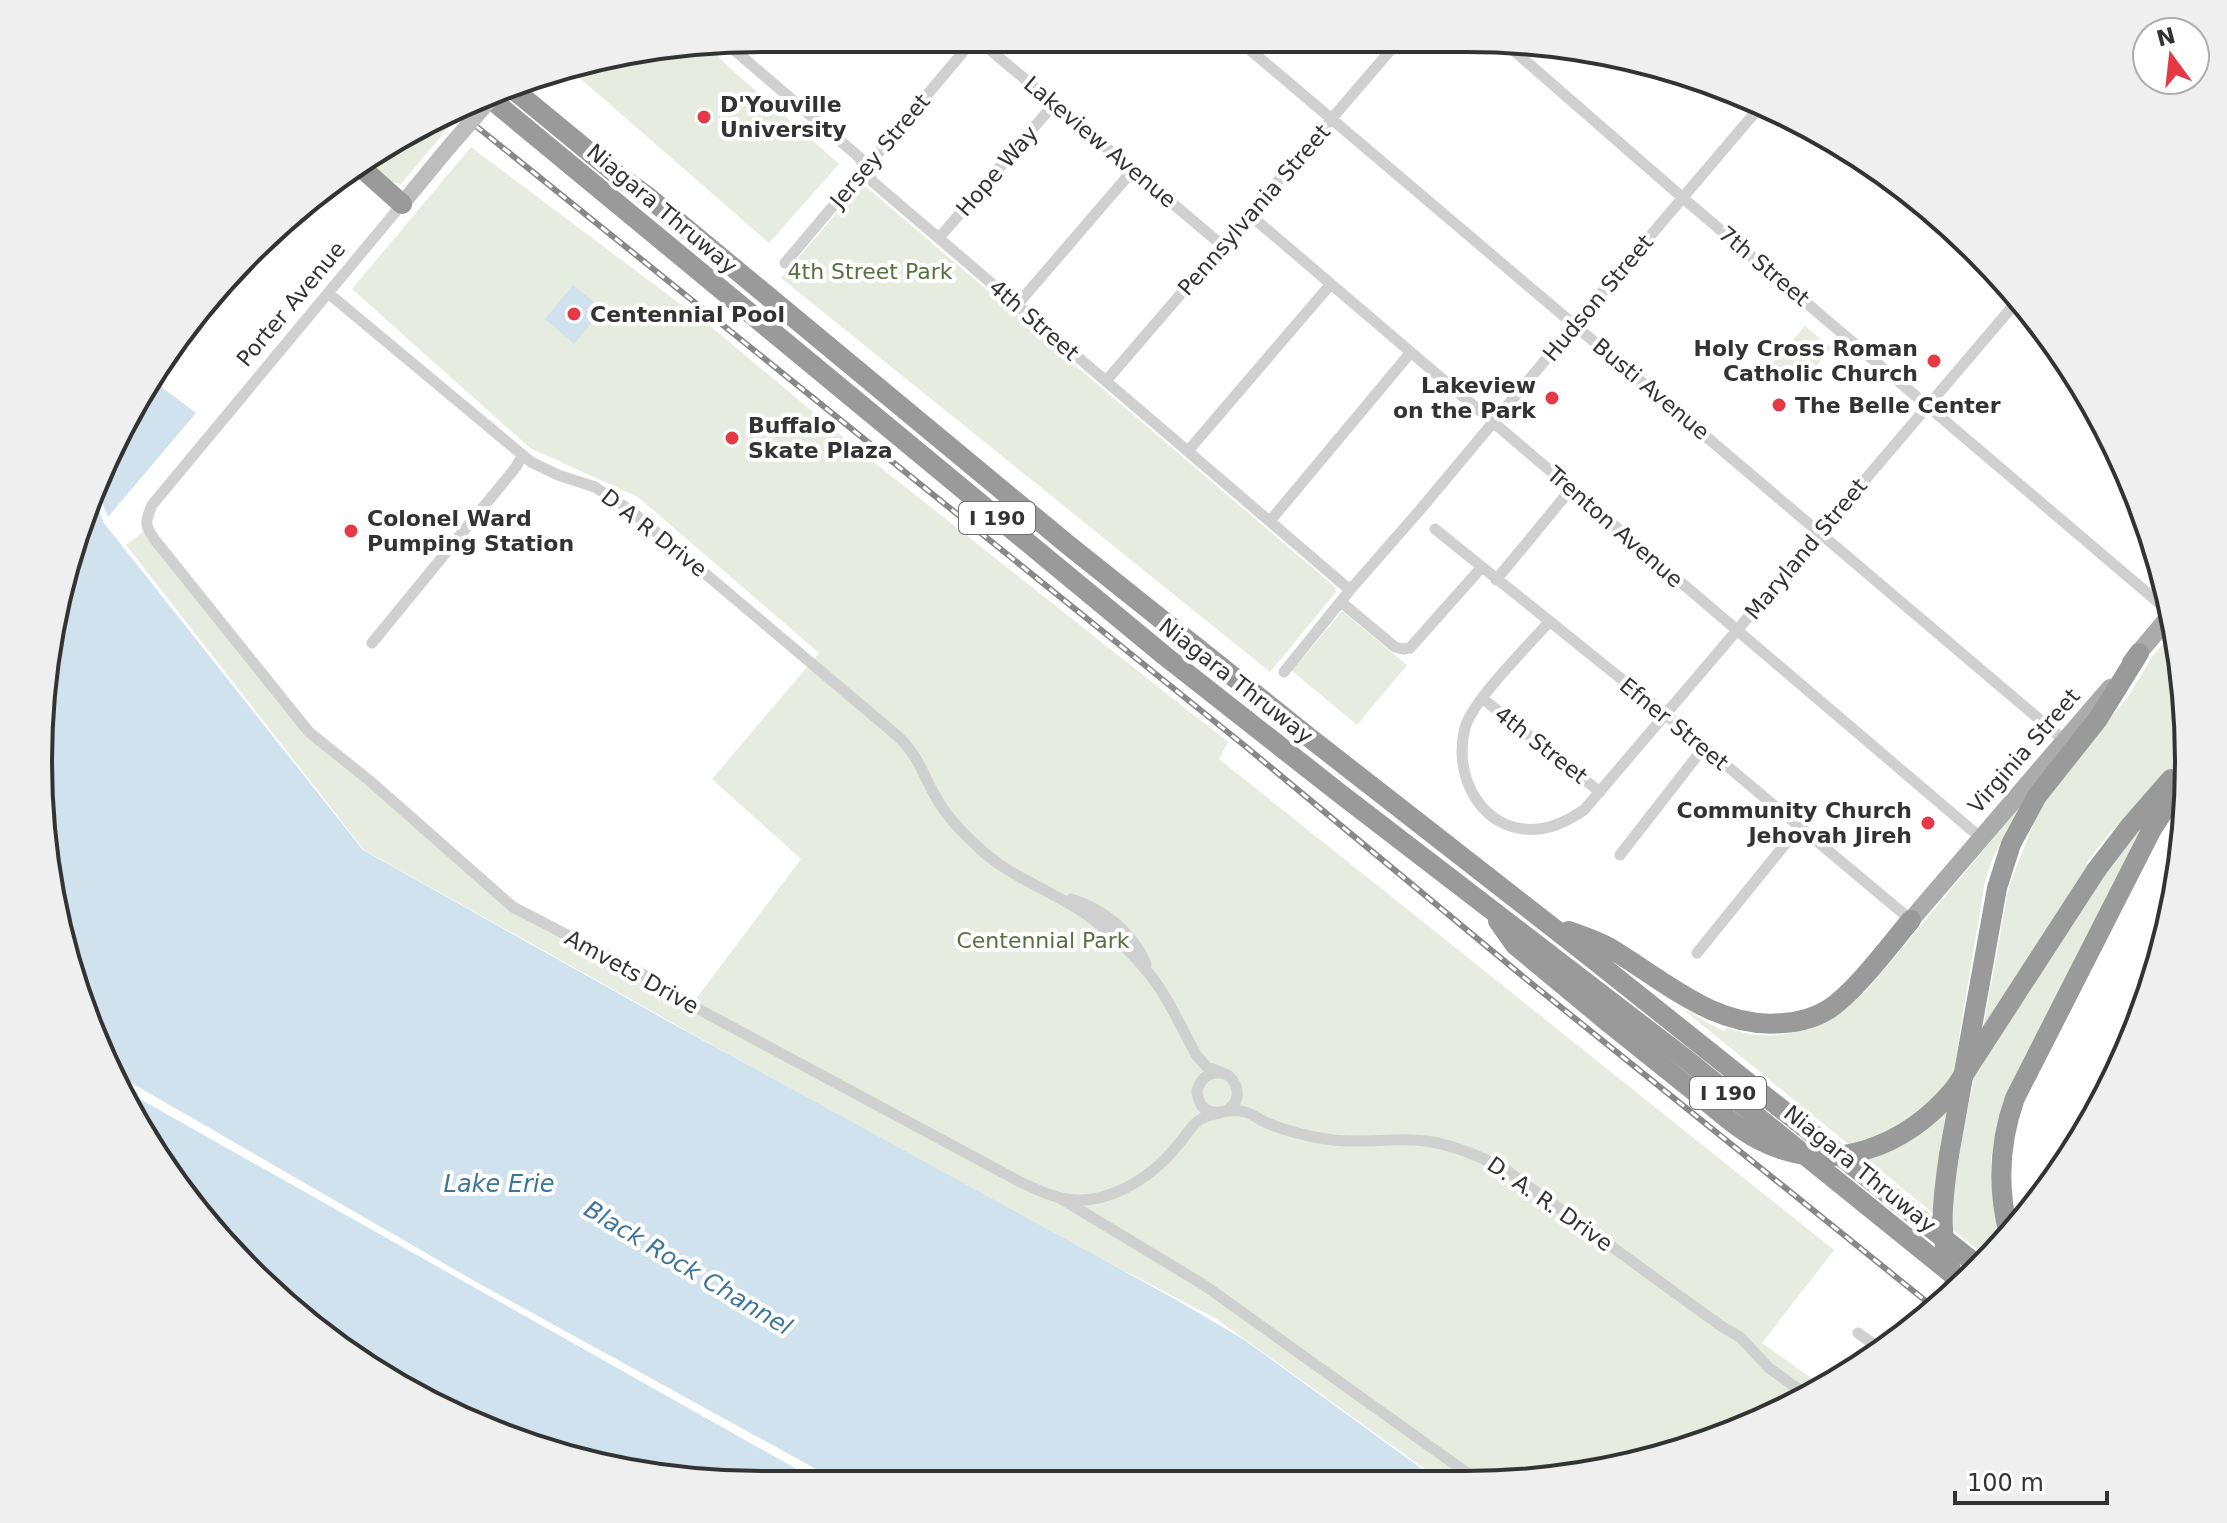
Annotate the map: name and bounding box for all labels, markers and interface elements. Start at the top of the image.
north arrow [2131,16,2211,96]
text: N [2154,23,2178,52]
street label: Lakeview Avenue [1019,71,1181,213]
street label: Jersey Street [824,89,935,215]
place label: D'Youville University [720,92,847,142]
marker: D'Youville University [695,108,713,126]
street label: Pennsylvania Street [1173,119,1335,301]
street label: Hope Way [951,121,1043,221]
street label: Niagara Thruway [582,139,742,279]
street label: 7th Street [1714,221,1815,311]
street label: Hudson Street [1538,229,1658,366]
street label: Porter Avenue [232,237,350,371]
park label: 4th Street Park [788,259,953,284]
street label: 4th Street [984,274,1084,366]
place label: Centennial Pool [590,302,785,327]
marker: Centennial Pool [565,305,583,323]
street label: Busti Avenue [1588,333,1714,445]
place label: Holy Cross Roman Catholic Church [1693,336,1918,386]
marker: Holy Cross Roman Catholic Church [1925,352,1943,370]
place label: Lakeview on the Park [1393,373,1537,423]
marker: Lakeview on the Park [1543,389,1561,407]
place label: The Belle Center [1795,393,2001,418]
marker: The Belle Center [1770,396,1788,414]
place label: Buffalo Skate Plaza [748,413,893,463]
marker: Buffalo Skate Plaza [723,429,741,447]
street label: Trenton Avenue [1542,461,1688,593]
street label: Maryland Street [1740,473,1872,624]
street label: D A R Drive [596,484,712,582]
road number: I 190 [959,502,1035,534]
place label: Colonel Ward Pumping Station [367,506,574,556]
marker: Colonel Ward Pumping Station [342,522,360,540]
street label: Niagara Thruway [1154,613,1318,749]
street label: Efner Street [1615,673,1733,775]
street label: Virginia Street [1963,683,2085,818]
street label: 4th Street [1490,701,1592,789]
place label: Community Church Jehovah Jireh [1676,798,1912,848]
marker: Community Church Jehovah Jireh [1919,814,1937,832]
street label: Amvets Drive [561,925,703,1019]
park label: Centennial Park [956,928,1130,953]
road number: I 190 [1690,1077,1766,1109]
street label: Niagara Thruway [1779,1100,1941,1238]
street label: D. A. R. Drive [1483,1152,1617,1256]
water label: Lake Erie [444,1170,554,1198]
water label: Black Rock Channel [579,1195,797,1341]
scale bar [1955,1455,2107,1505]
text: 100 m [1967,1469,2044,1497]

